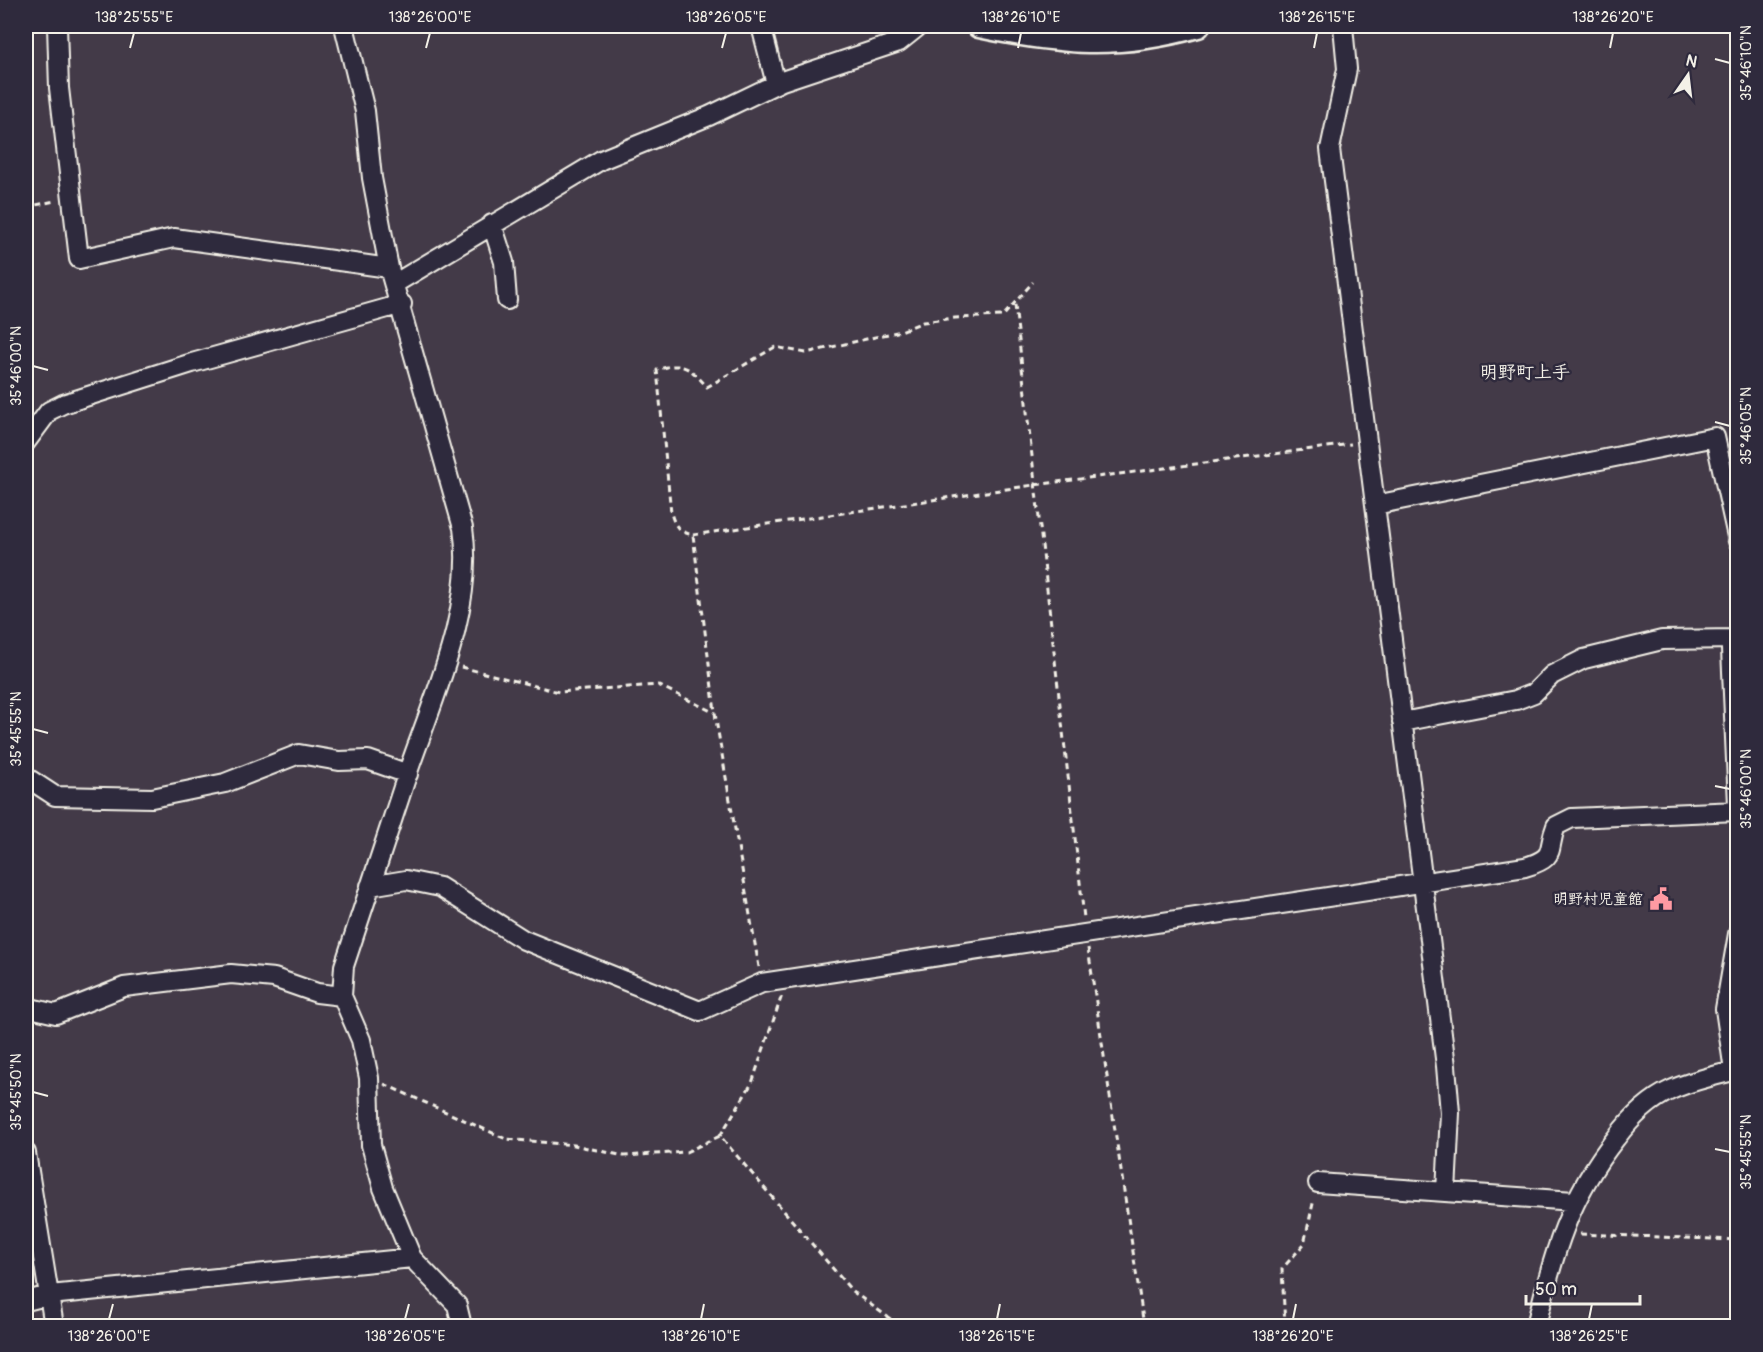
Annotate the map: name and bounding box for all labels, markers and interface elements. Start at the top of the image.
text: 138°25'55"E [95,8,173,27]
text: 138°26'00"E [389,8,472,27]
text: 138°26'05"E [686,8,767,27]
text: 138°26'10"E [982,8,1060,27]
text: 138°26'15"E [1279,8,1355,27]
text: 138°26'20"E [1573,8,1654,27]
text: 35°46'10"N [1737,25,1756,101]
north arrow [1658,45,1718,105]
text: N [1684,50,1699,72]
text: 35°46'00"N [7,326,26,406]
district label: 明野町上手 [1480,361,1570,384]
text: 35°46'05"N [1737,387,1756,465]
text: 35°45'55"N [7,691,26,767]
text: 35°46'00"N [1737,749,1756,829]
public building icon: 明野村児童館 [1648,886,1674,912]
place label: 明野村児童館 [1553,890,1643,909]
text: 35°45'50"N [7,1053,26,1131]
text: 35°45'55"N [1737,1114,1756,1190]
scale bar [1526,1268,1640,1306]
text: 50 m [1535,1278,1577,1301]
text: 138°26'00"E [68,1327,151,1346]
text: 138°26'05"E [365,1327,446,1346]
text: 138°26'10"E [662,1327,740,1346]
text: 138°26'15"E [959,1327,1035,1346]
text: 138°26'20"E [1253,1327,1334,1346]
text: 138°26'25"E [1550,1327,1629,1346]

